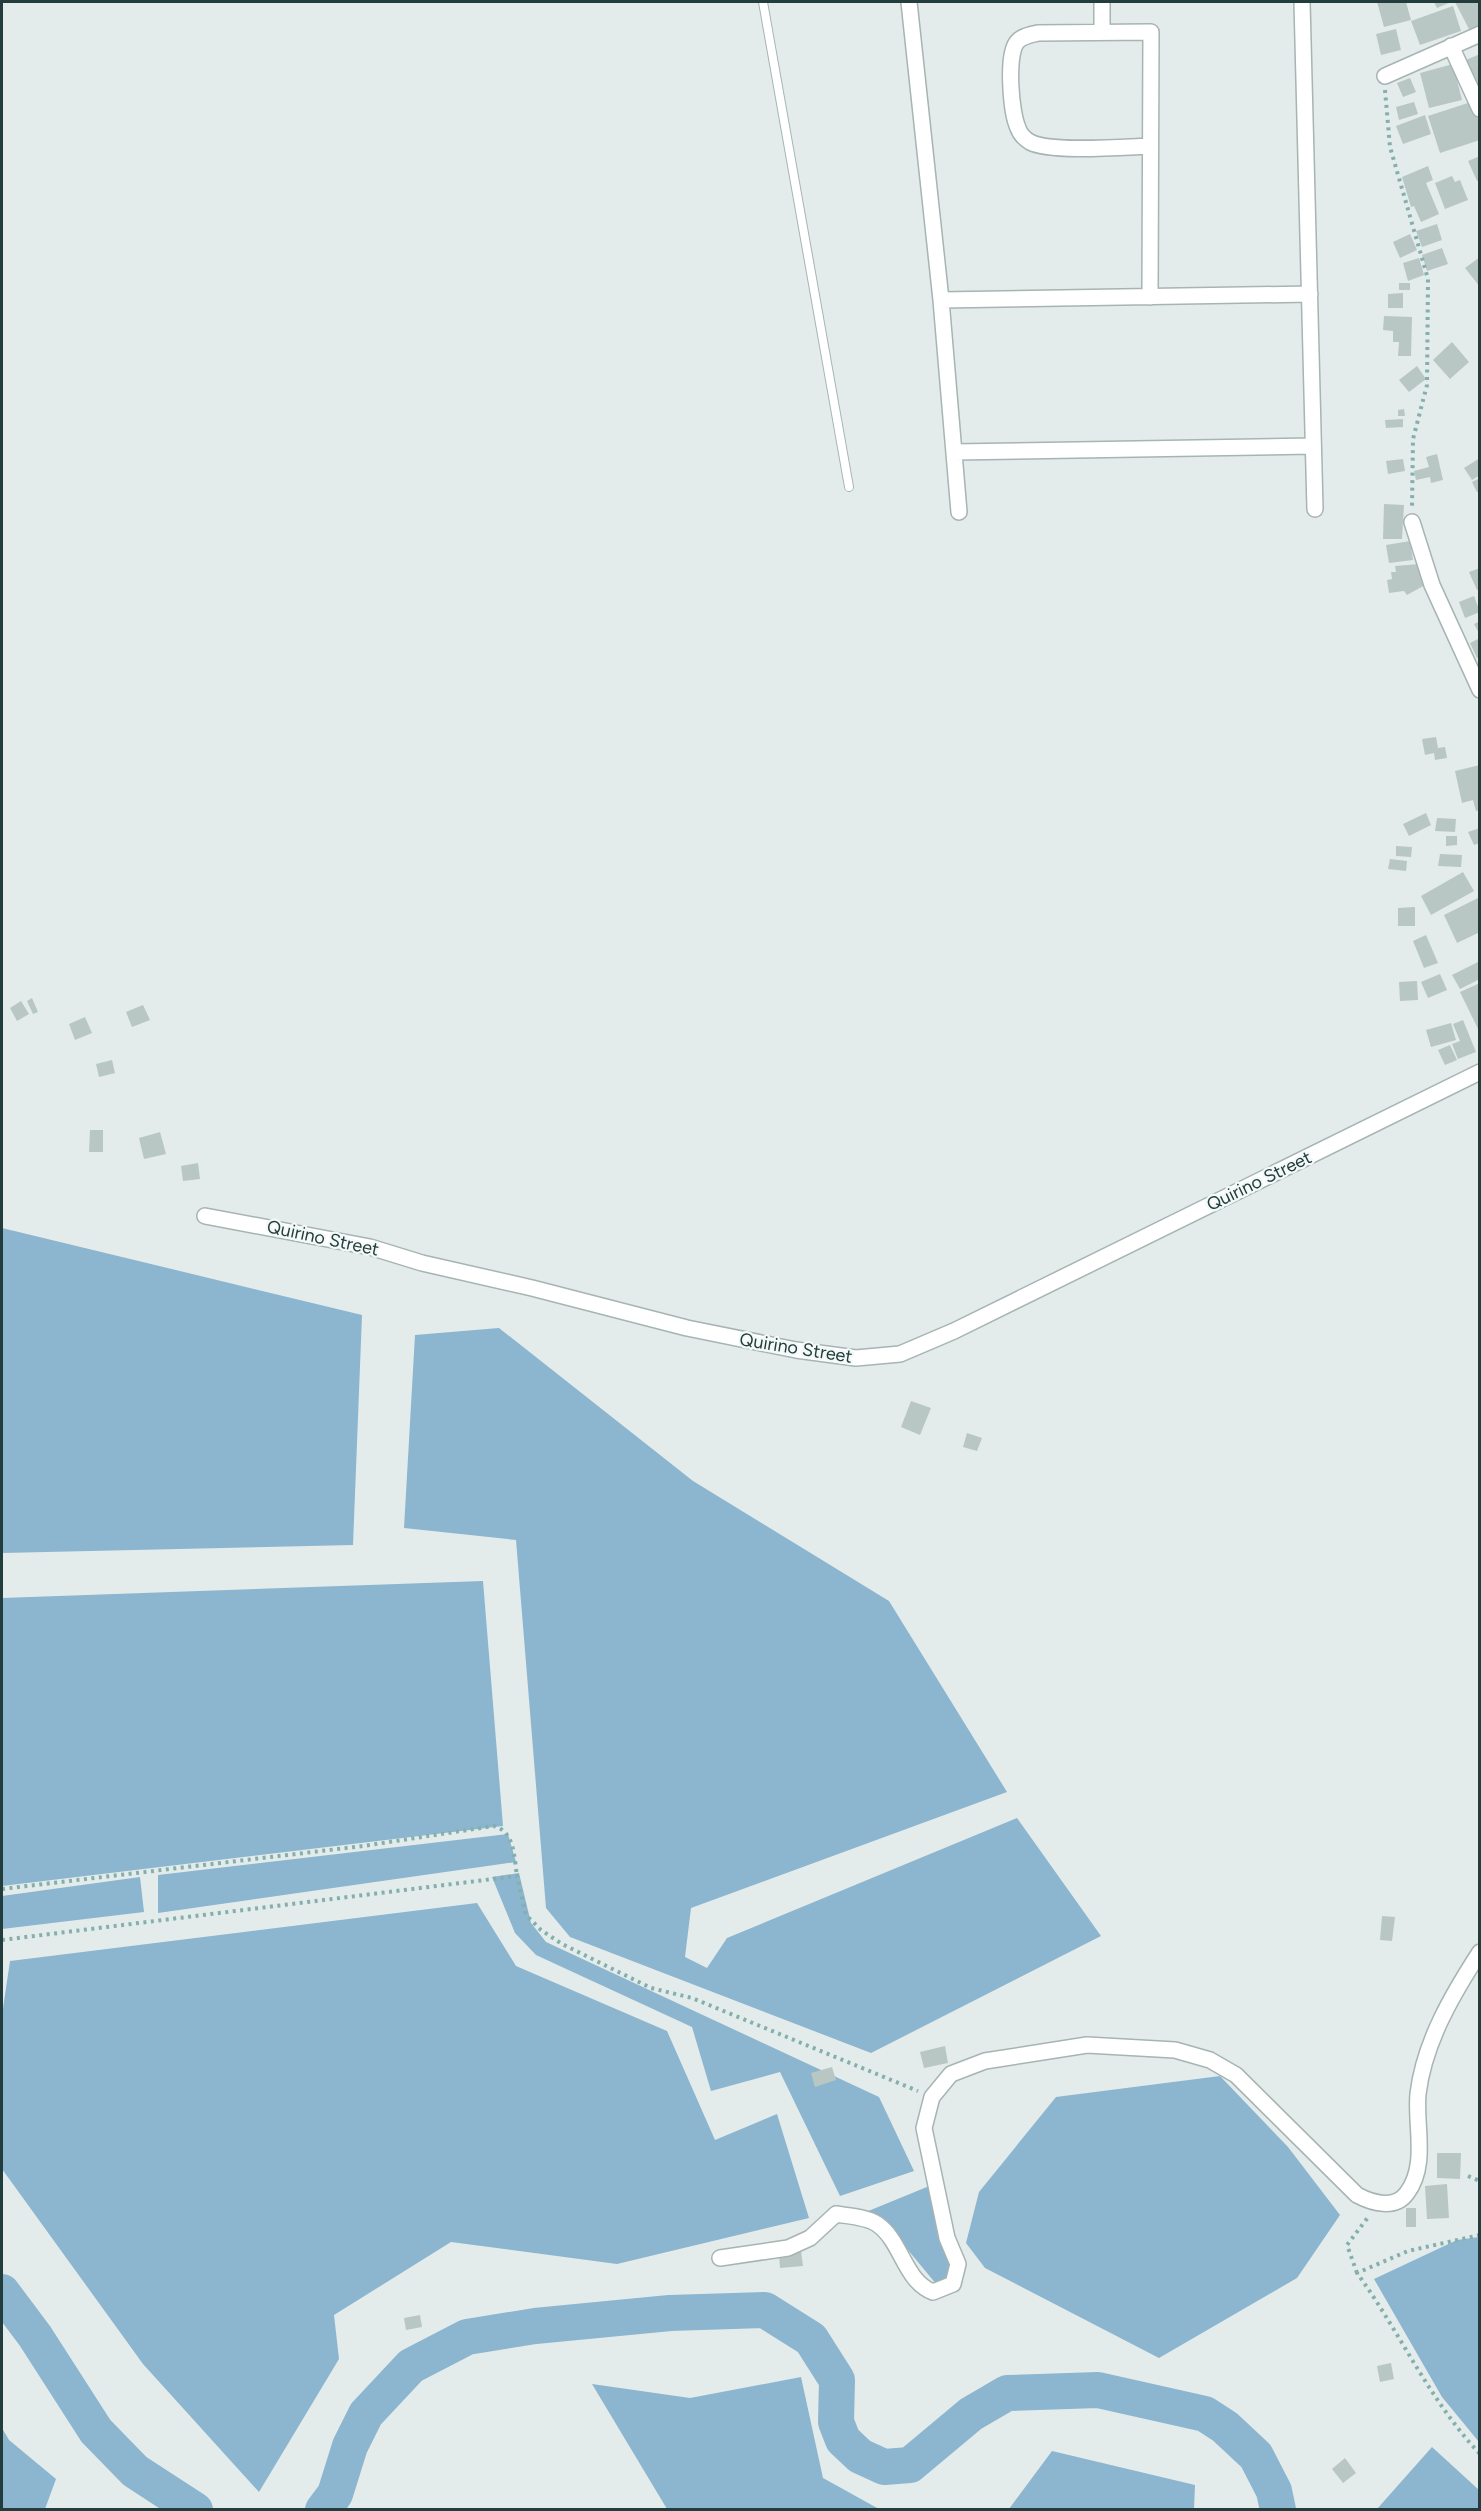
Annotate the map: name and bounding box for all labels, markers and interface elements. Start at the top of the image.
street label: Quirino Street [1203,1146,1315,1216]
street label: Quirino Street [265,1215,381,1261]
street label: Quirino Street [738,1328,854,1368]

